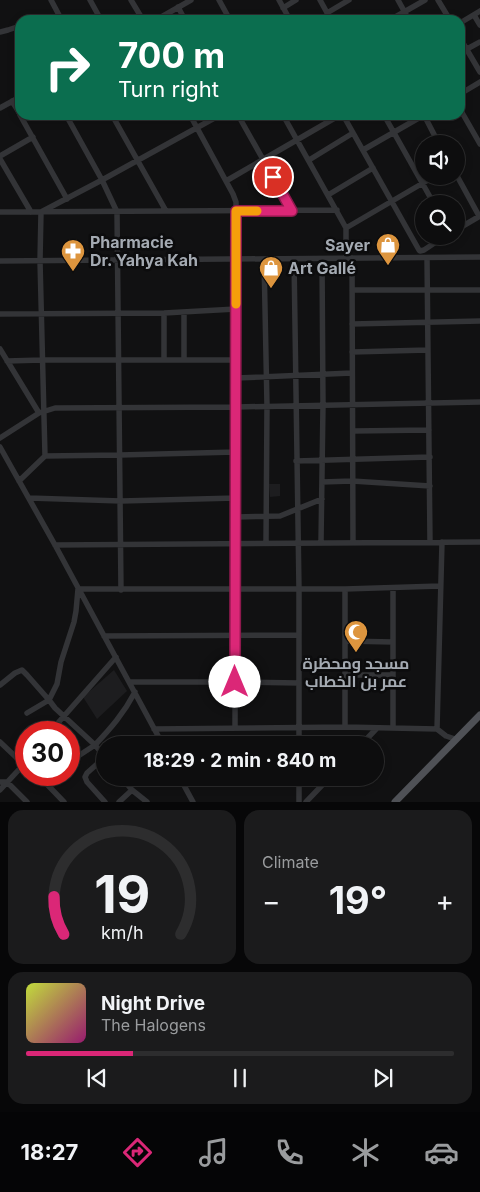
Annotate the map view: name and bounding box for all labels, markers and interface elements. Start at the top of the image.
text: 700 m [118,34,225,76]
icon: right [35,35,100,100]
text: Turn right [118,76,219,102]
map controls [415,135,465,245]
button: sound [415,135,465,185]
pin [252,156,294,198]
icon: arrive [259,163,287,191]
button: search [415,195,465,245]
place label: Pharmacie Dr. Yahya Kah [90,232,198,270]
shop icon: Sayer [375,232,401,266]
place label: Sayer [325,235,370,255]
pharmacy icon: Pharmacie Dr. Yahya Kah [60,238,86,272]
shop icon: Art Gallé [258,255,284,289]
place label: Art Gallé [288,258,356,278]
mosque icon: مسجد ومحظرة عمر بن الخطاب [343,619,369,653]
place label: مسجد ومحظرة عمر بن الخطاب [303,653,409,691]
position arrow [208,655,260,707]
speed limit sign: 30 [15,721,80,786]
text: 18:29 · 2 min · 840 m [144,749,336,772]
text: Climate [262,852,319,872]
text: 19 [94,863,150,926]
text: 19° [329,877,387,923]
text: − [262,884,281,918]
text: + [435,884,454,918]
text: km/h [101,922,143,943]
text: Night Drive [101,992,205,1015]
text: The Halogens [101,1015,206,1035]
icon: previous [83,1064,111,1092]
icon: pause [226,1064,254,1092]
icon: next [369,1064,397,1092]
icon: directions [120,1135,155,1170]
icon: music [196,1135,231,1170]
icon: phone [272,1135,307,1170]
icon: climate [348,1135,383,1170]
icon: car [424,1135,459,1170]
text: 18:27 [21,1139,78,1165]

